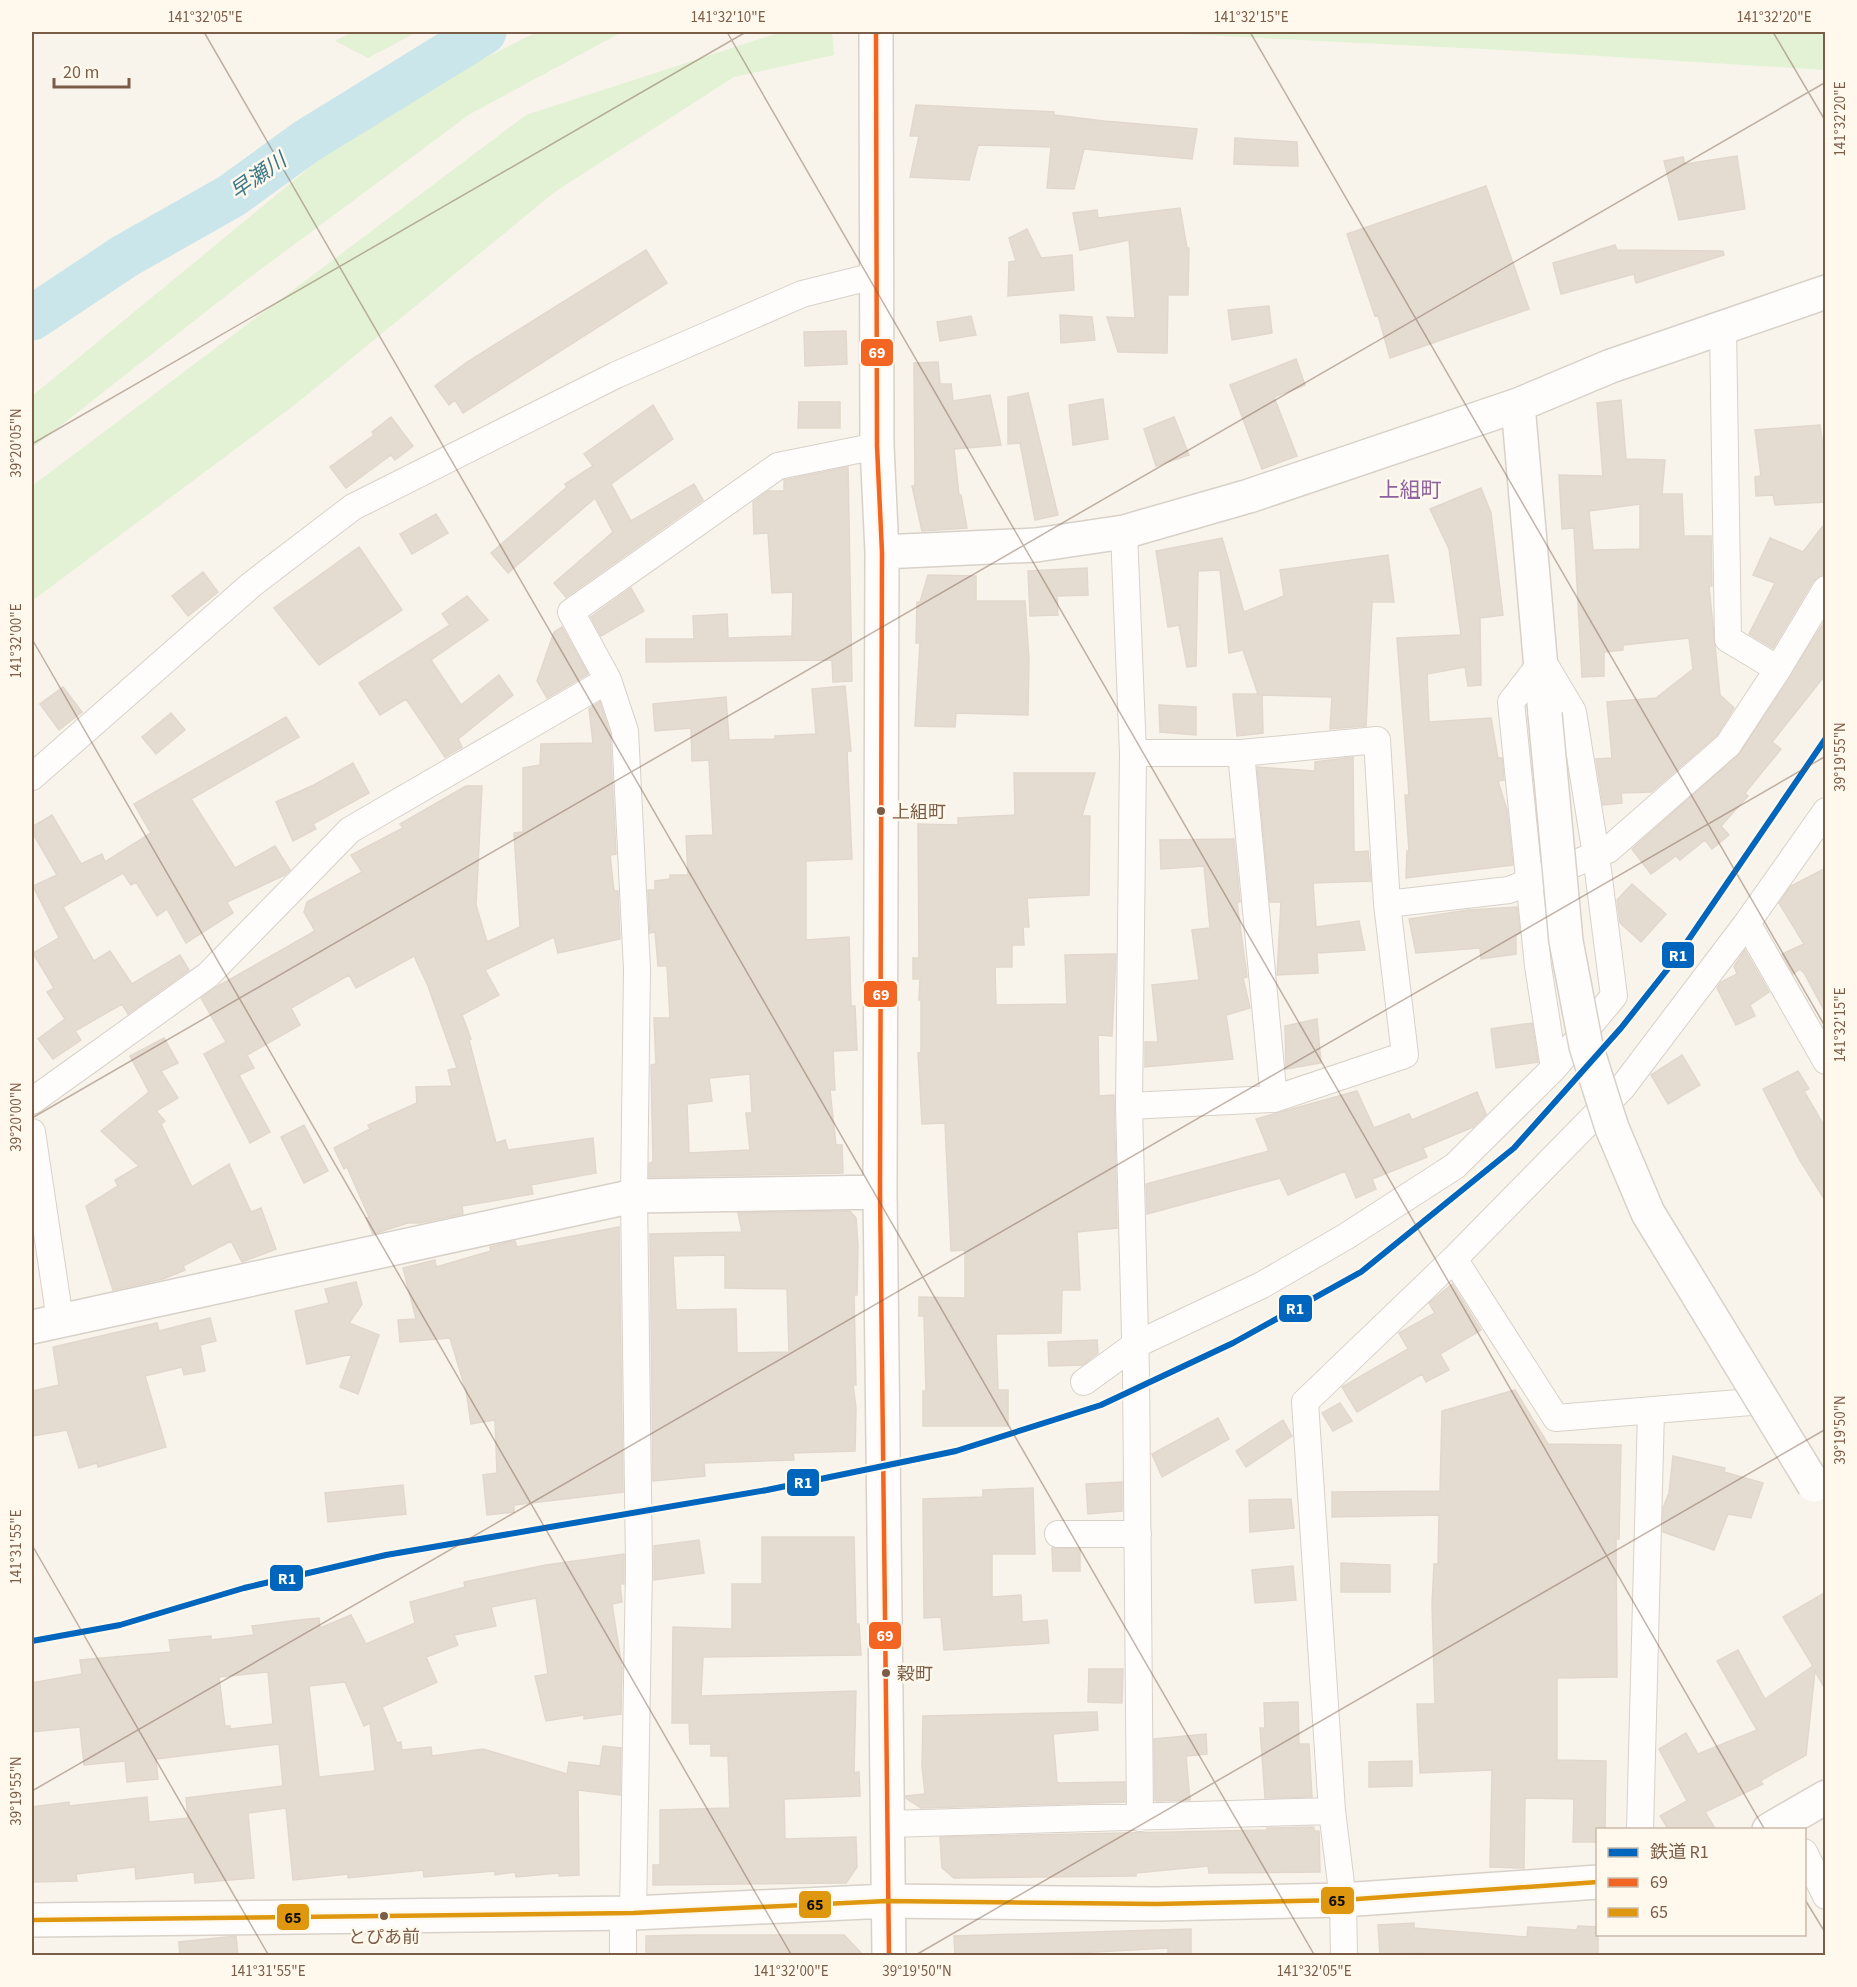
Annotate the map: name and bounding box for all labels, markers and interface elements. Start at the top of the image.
text: 141°32'05"E [167,7,243,28]
text: 141°32'10"E [690,7,766,28]
text: 141°32'15"E [1213,7,1289,28]
text: 141°32'20"E [1736,7,1812,28]
scale bar [54,51,129,89]
text: 20 m [63,60,99,85]
text: 141°32'20"E [1830,81,1851,157]
water label: 早瀬川 [224,144,294,206]
line badge: 69 [860,338,894,367]
text: 69 [869,342,885,364]
text: 39°20'05"N [6,408,27,478]
district label: 上組町 [1379,475,1442,505]
text: 141°32'00"E [6,603,27,679]
text: 39°19'55"N [1830,722,1851,792]
place label: 上組町 [892,800,946,825]
marker: 上組町 [875,805,887,817]
line badge: R1 [1661,941,1695,969]
text: R1 [1669,945,1687,967]
line badge: 69 [863,980,898,1008]
text: 69 [873,984,889,1006]
text: 141°32'15"E [1830,987,1851,1063]
text: 39°20'00"N [6,1082,27,1152]
line badge: R1 [1278,1294,1313,1323]
text: R1 [1286,1298,1304,1320]
text: 39°19'50"N [1830,1395,1851,1465]
line badge: R1 [786,1468,820,1497]
text: R1 [794,1472,812,1494]
text: 141°31'55"E [6,1509,27,1585]
line badge: R1 [269,1564,304,1592]
text: R1 [278,1568,296,1590]
line badge: 69 [868,1621,902,1650]
text: 69 [877,1625,893,1647]
place label: 穀町 [897,1662,933,1687]
marker: 穀町 [880,1667,892,1679]
text: 39°19'55"N [6,1756,27,1826]
legend [1596,1828,1806,1936]
text: 鉄道 R1 [1650,1840,1709,1865]
text: 69 [1650,1870,1668,1895]
line badge: 65 [1320,1886,1355,1915]
line badge: 65 [798,1890,832,1919]
text: 65 [1329,1890,1345,1912]
text: 65 [807,1894,823,1916]
text: 65 [1650,1900,1668,1925]
line badge: 65 [276,1903,310,1931]
text: 65 [285,1907,301,1929]
marker: とぴあ前 [378,1910,390,1922]
place label: とぴあ前 [348,1925,420,1950]
text: 141°31'55"E [230,1961,306,1982]
text: 141°32'00"E [753,1961,829,1982]
text: 39°19'50"N [882,1961,952,1982]
text: 141°32'05"E [1276,1961,1352,1982]

